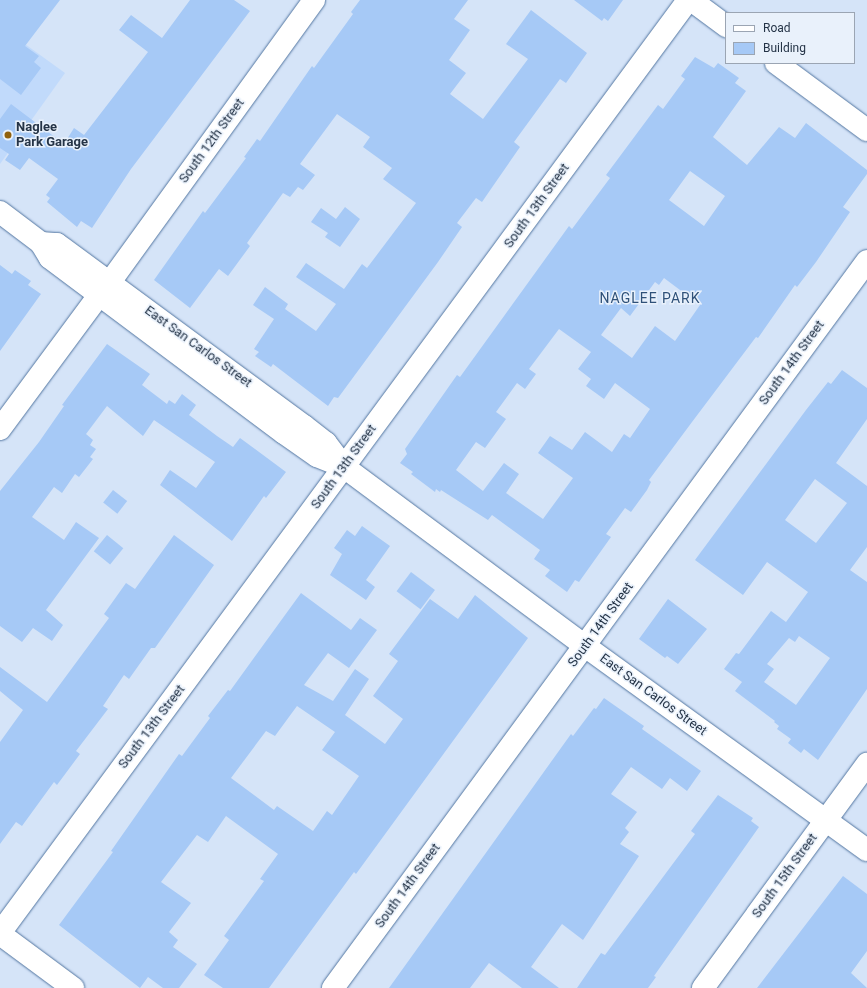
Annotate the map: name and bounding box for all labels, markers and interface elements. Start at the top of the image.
legend [725,12,855,64]
text: Road [763,21,791,35]
text: Building [763,41,806,55]
street label: South 12th Street [176,96,248,186]
place label: Naglee Park Garage [16,120,88,151]
marker: Naglee Park Garage [3,130,13,140]
street label: South 13th Street [501,161,573,251]
district label: NAGLEE PARK [599,290,701,306]
street label: East San Carlos Street [141,303,255,391]
street label: South 14th Street [756,318,828,408]
street label: South 13th Street [308,422,380,512]
street label: South 14th Street [565,580,637,670]
street label: East San Carlos Street [596,651,710,739]
street label: South 13th Street [116,682,188,772]
street label: South 15th Street [749,831,821,921]
street label: South 14th Street [372,841,444,931]

